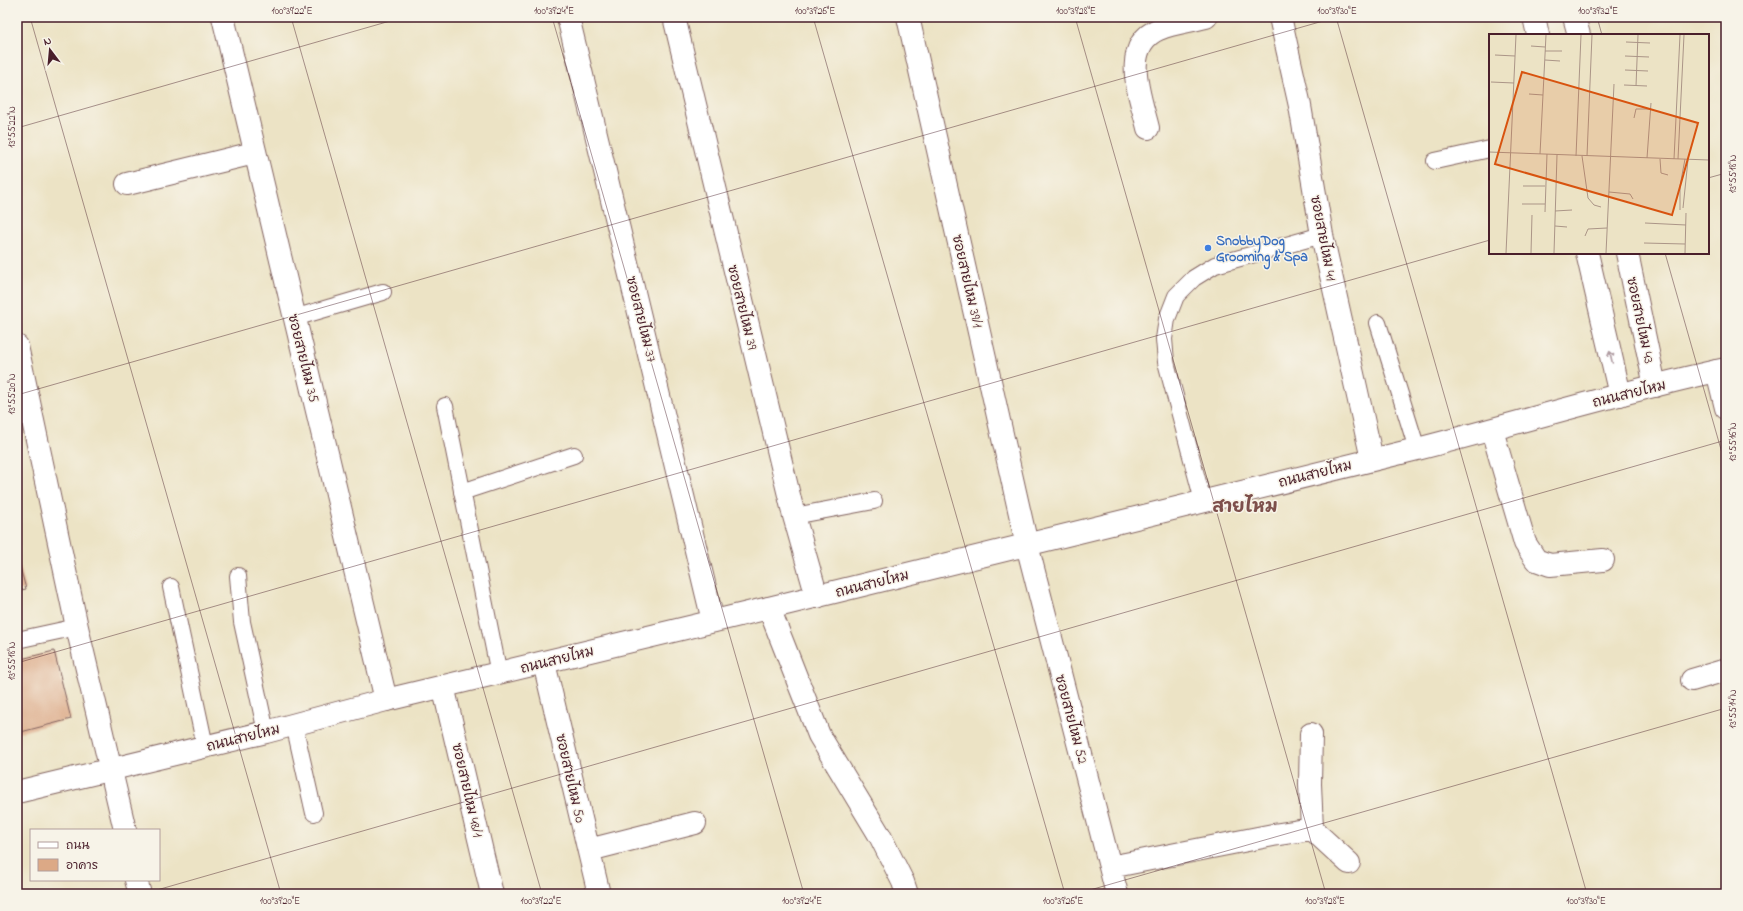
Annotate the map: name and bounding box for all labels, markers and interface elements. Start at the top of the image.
text: 100°39'22"E [271,4,313,19]
text: 100°39'24"E [534,4,574,19]
text: 100°39'26"E [795,4,835,19]
text: 100°39'28"E [1056,4,1096,19]
text: 100°39'30"E [1317,4,1357,19]
text: 100°39'32"E [1578,4,1618,19]
north arrow [30,30,70,70]
text: N [42,33,53,50]
inset map [1489,34,1709,254]
text: 13°55'22"N [5,106,20,148]
text: 13°55'18"N [1726,155,1741,193]
street label: ซอยสายไหม 41 [1304,194,1341,283]
place label: SnobbyDog Grooming & Spa [1216,231,1308,270]
street label: ซอยสายไหม 39/1 [946,232,988,331]
marker: SnobbyDog Grooming & Spa [1203,243,1213,253]
street label: ซอยสายไหม 39 [721,263,762,353]
street label: ซอยสายไหม 37 [620,274,661,365]
street label: ซอยสายไหม 43 [1620,275,1659,366]
street label: ซอยสายไหม 35 [281,312,324,405]
one-way arrow [1607,350,1614,363]
text: 13°55'20"N [5,373,20,414]
street label: ถนนสายไหม [1590,375,1668,414]
text: 13°55'16"N [1726,422,1741,462]
street label: ถนนสายไหม [1276,455,1354,494]
district label: สายไหม [1212,494,1278,521]
street label: ถนนสายไหม [833,565,911,604]
street label: ถนนสายไหม [518,641,596,680]
text: 13°55'18"N [5,642,20,680]
street label: ซอยสายไหม 52 [1049,672,1093,766]
text: 13°55'14"N [1726,689,1741,728]
street label: ถนนสายไหม [204,719,282,758]
street label: ซอยสายไหม 50 [549,732,590,825]
street label: ซอยสายไหม 48/1 [445,741,488,840]
legend [30,829,160,881]
text: ถนน [66,837,90,855]
text: อาคาร [66,857,98,875]
text: 100°39'20"E [260,894,300,909]
text: 100°39'22"E [520,894,562,909]
text: 100°39'24"E [782,894,822,909]
text: 100°39'26"E [1043,894,1083,909]
text: 100°39'28"E [1305,894,1345,909]
text: 100°39'30"E [1566,894,1606,909]

